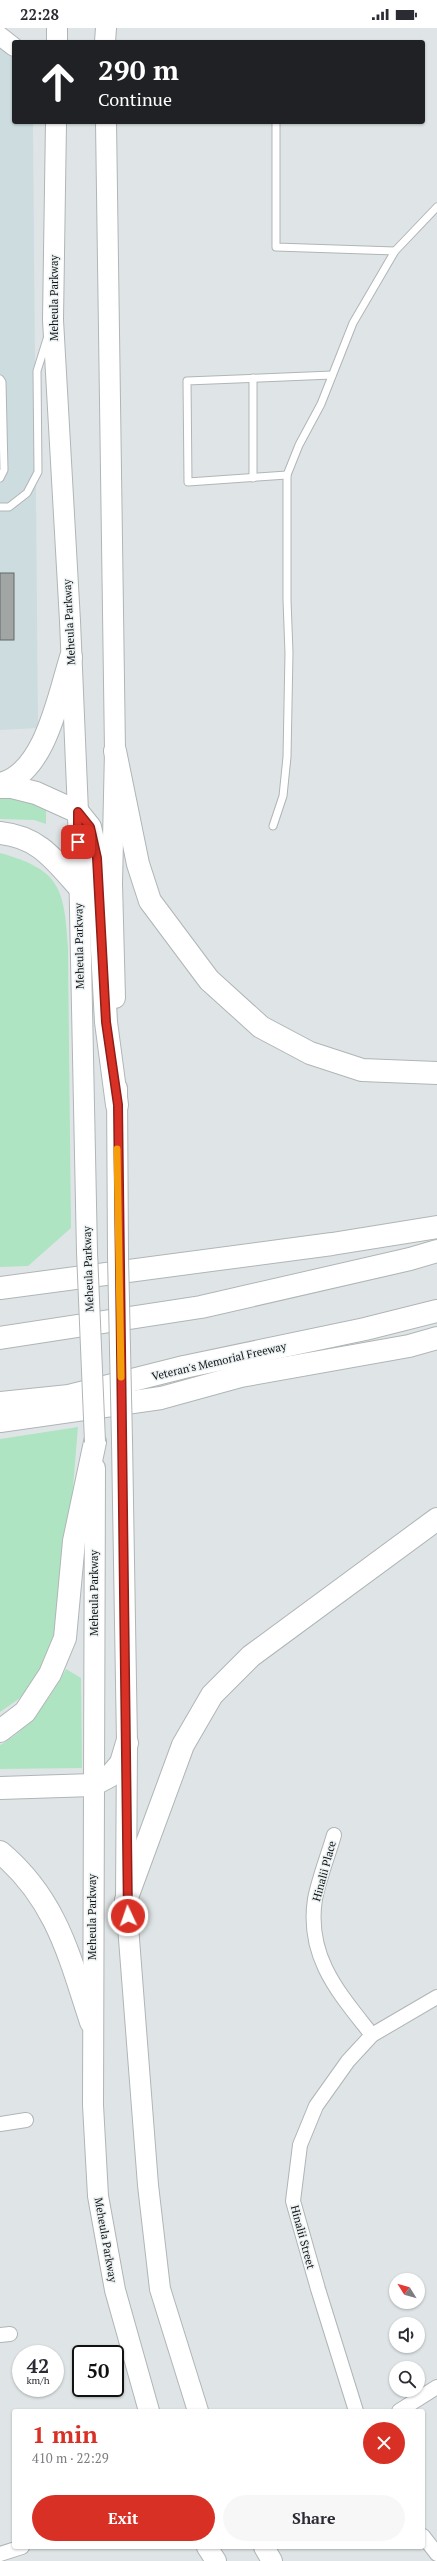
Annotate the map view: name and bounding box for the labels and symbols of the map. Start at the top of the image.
street label: Meheula Parkway [47,255,61,341]
street label: Meheula Parkway [60,578,78,665]
pin [61,825,95,859]
street label: Meheula Parkway [71,902,87,989]
street label: Meheula Parkway [79,1225,96,1312]
street label: Veteran's Memorial Freeway [150,1339,288,1383]
street label: Meheula Parkway [87,1550,101,1636]
street label: Hinalii Place [309,1839,339,1903]
street label: Meheula Parkway [85,1874,99,1960]
position arrow [107,1895,149,1937]
street label: Meheula Parkway [92,2196,120,2284]
street label: Hinalii Street [288,2204,318,2270]
north arrow [389,2273,425,2309]
speed limit sign: 50 [72,2345,124,2397]

